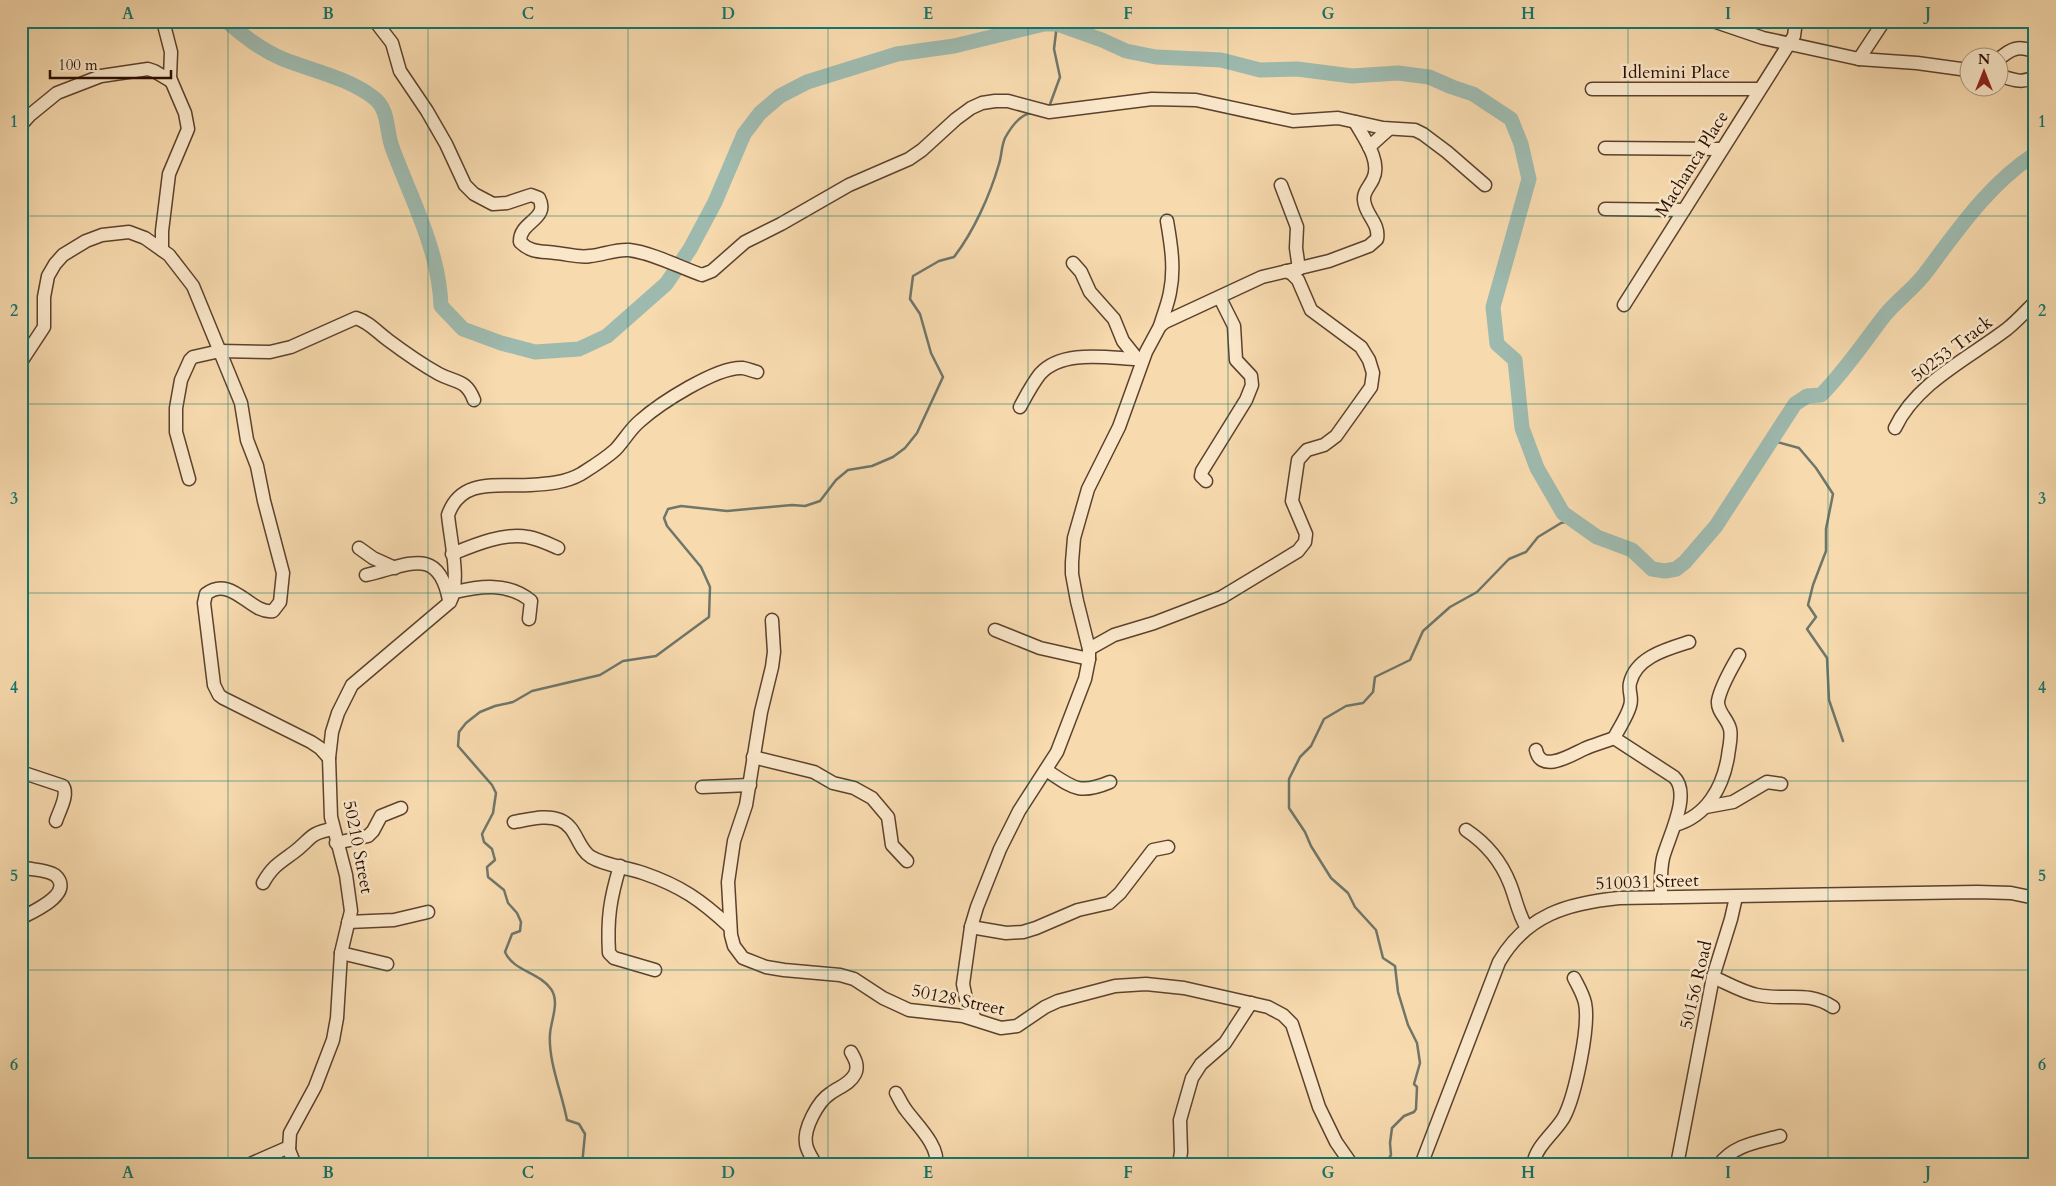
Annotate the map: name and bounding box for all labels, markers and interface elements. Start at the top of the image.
text: A [122,3,134,25]
text: B [322,3,334,25]
text: C [522,3,534,25]
text: D [721,3,735,25]
text: E [923,3,933,25]
text: F [1123,3,1133,25]
text: G [1321,3,1335,25]
text: H [1521,3,1535,25]
text: I [1725,3,1731,25]
text: J [1923,3,1931,25]
scale bar [50,48,171,80]
north arrow [1958,48,2008,98]
text: N [1978,50,1990,69]
text: 100 m [58,55,98,75]
street label: Idlemini Place [1622,60,1730,85]
street label: Machanca Place [1649,106,1735,222]
text: 1 [10,111,18,133]
text: 1 [2038,111,2046,133]
text: 2 [10,300,18,322]
text: 2 [2038,300,2046,322]
street label: 50253 Track [1906,310,1998,388]
text: 3 [10,488,18,510]
text: 3 [2038,488,2046,510]
text: 4 [10,677,18,699]
text: 4 [2038,677,2046,699]
street label: 50210 Street [337,798,379,896]
text: 5 [10,865,18,887]
text: 5 [2038,865,2046,887]
street label: 510031 Street [1595,868,1699,896]
street label: 50156 Road [1674,938,1718,1032]
street label: 50128 Street [909,978,1007,1022]
text: 6 [10,1054,18,1076]
text: 6 [2038,1054,2046,1076]
text: A [122,1162,134,1184]
text: B [322,1162,334,1184]
text: C [522,1162,534,1184]
text: D [721,1162,735,1184]
text: E [923,1162,933,1184]
text: F [1123,1162,1133,1184]
text: G [1321,1162,1335,1184]
text: H [1521,1162,1535,1184]
text: I [1725,1162,1731,1184]
text: J [1923,1162,1931,1184]

